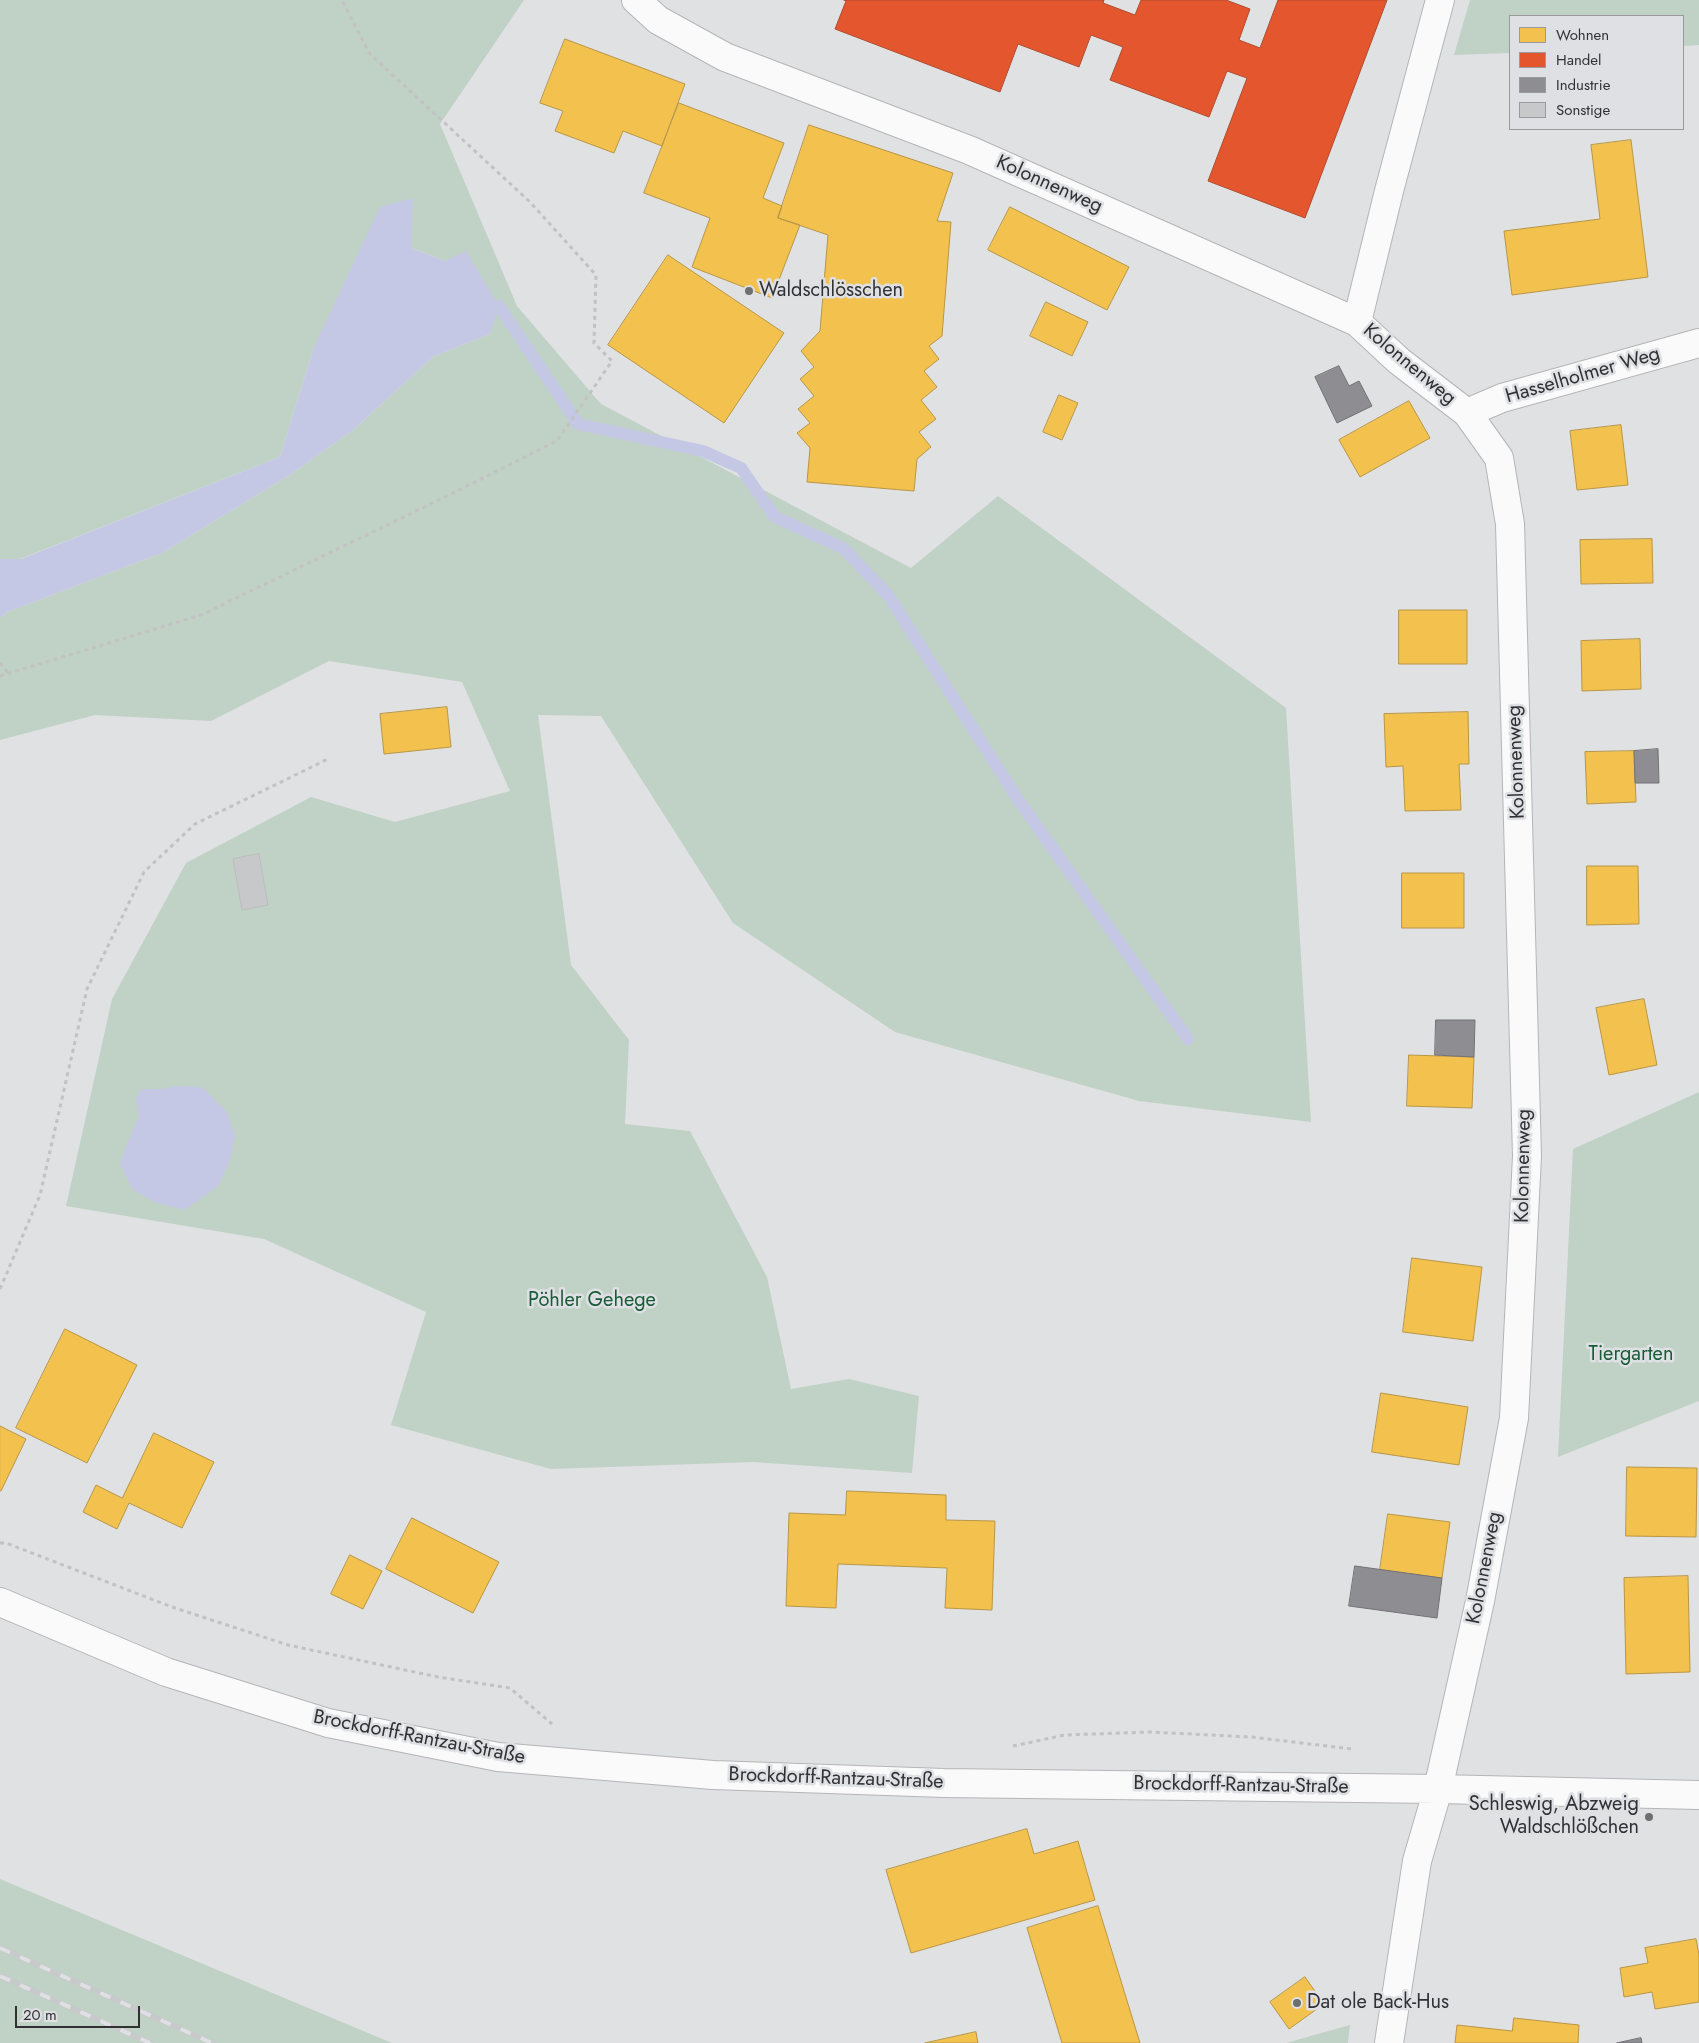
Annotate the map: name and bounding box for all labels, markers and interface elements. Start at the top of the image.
legend [1509,15,1684,130]
text: Wohnen [1556,24,1609,46]
text: Handel [1556,49,1602,71]
text: Industrie [1556,74,1610,96]
text: Sonstige [1556,99,1610,121]
street label: Kolonnenweg [992,151,1106,219]
place label: Waldschlösschen [759,279,903,303]
marker: Waldschlösschen [743,285,755,297]
street label: Kolonnenweg [1358,319,1460,411]
street label: Hasselholmer Weg [1503,342,1663,410]
street label: Kolonnenweg [1503,705,1531,819]
street label: Kolonnenweg [1511,1109,1537,1223]
park label: Pöhler Gehege [528,1289,656,1313]
park label: Tiergarten [1589,1343,1673,1367]
street label: Kolonnenweg [1462,1510,1508,1626]
street label: Brockdorff-Rantzau-Straße [311,1706,527,1770]
street label: Brockdorff-Rantzau-Straße [728,1763,944,1795]
street label: Brockdorff-Rantzau-Straße [1133,1772,1349,1800]
place label: Schleswig, Abzweig Waldschlößchen [1469,1793,1639,1840]
marker: Schleswig, Abzweig Waldschlößchen [1643,1811,1655,1823]
place label: Dat ole Back-Hus [1307,1991,1449,2015]
scale bar [18,1996,142,2028]
marker: Dat ole Back-Hus [1291,1997,1303,2009]
text: 20 m [23,2004,57,2026]

